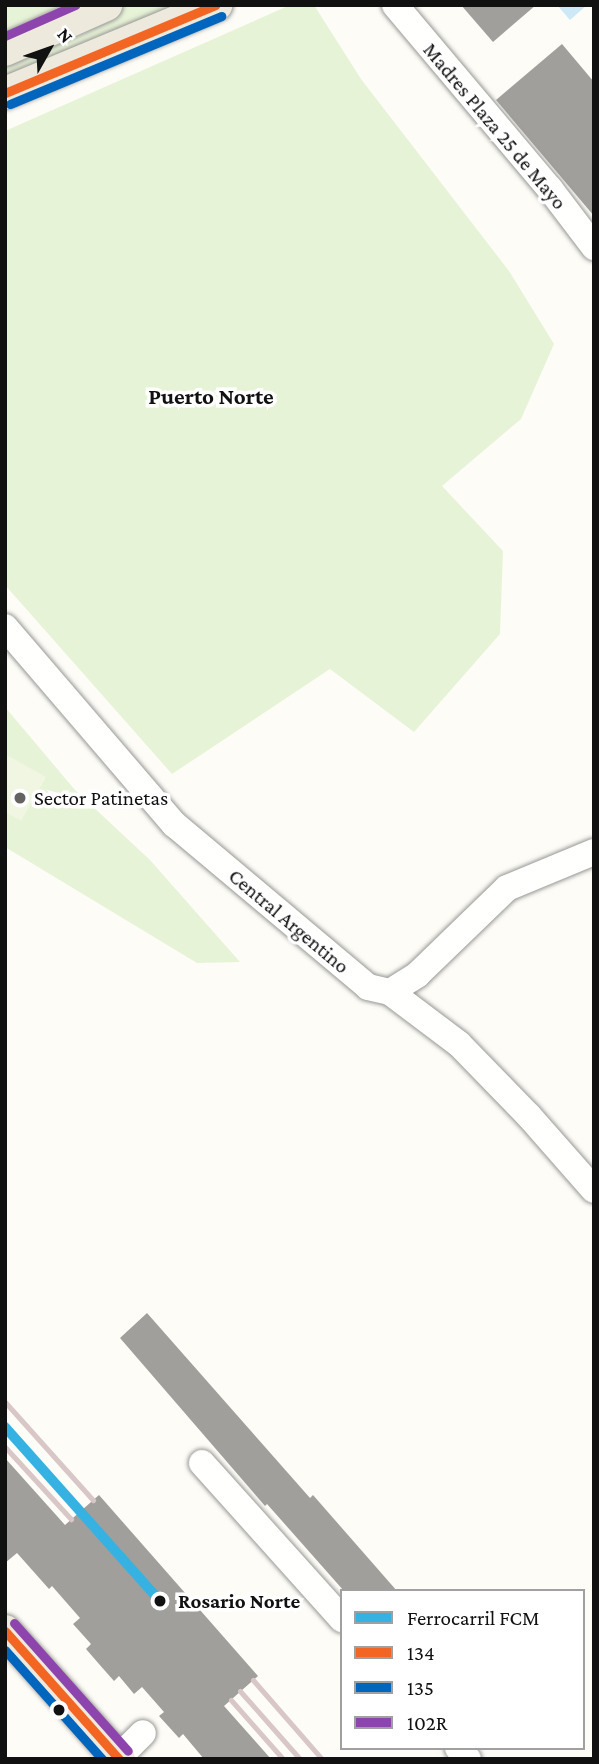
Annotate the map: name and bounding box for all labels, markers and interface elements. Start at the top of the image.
north arrow [14,14,84,84]
text: N [53,23,78,47]
street label: Madres Plaza 25 de Mayo [418,37,572,215]
district label: Puerto Norte [148,382,274,410]
place label: Sector Patinetas [34,785,168,811]
marker: Sector Patinetas [12,790,28,806]
street label: Central Argentino [224,863,354,979]
place label: Rosario Norte [178,1588,300,1614]
legend [340,1589,585,1750]
marker: Rosario Norte [149,1590,171,1612]
text: Ferrocarril FCM [407,1606,539,1630]
text: 134 [407,1641,435,1665]
text: 135 [407,1676,434,1700]
unlabelled marker [52,1703,66,1717]
text: 102R [407,1711,447,1735]

